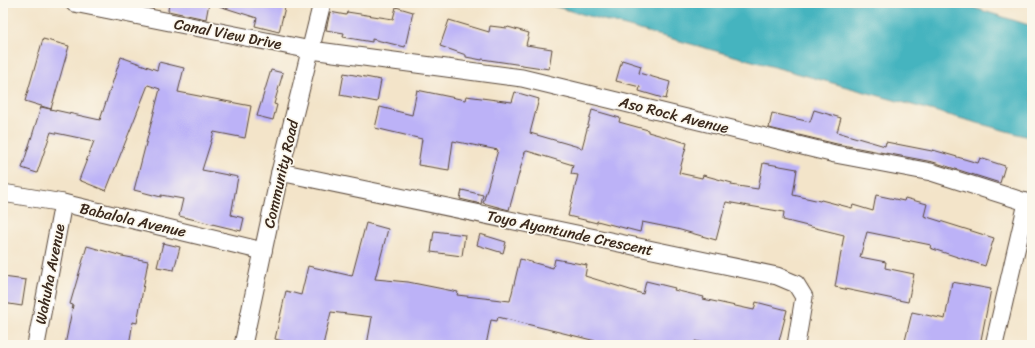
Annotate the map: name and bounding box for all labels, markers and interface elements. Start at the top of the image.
street label: Canal View Drive [172,11,284,57]
street label: Aso Rock Avenue [615,89,732,141]
street label: Community Road [256,116,306,231]
street label: Babalola Avenue [77,195,189,245]
street label: Toyo Ayantunde Crescent [485,203,656,263]
street label: Wahuha Avenue [27,221,73,327]

